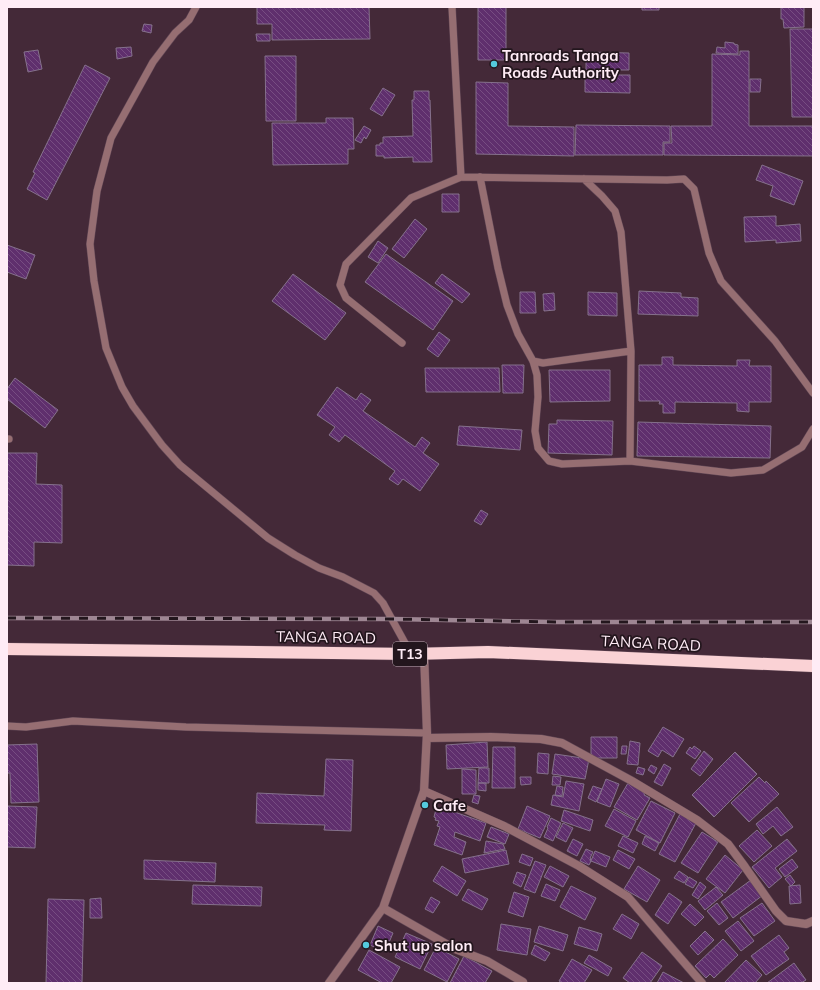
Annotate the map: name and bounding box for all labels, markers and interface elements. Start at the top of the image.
place label: Tanroads Tanga Roads Authority [502,46,620,82]
marker: Tanroads Tanga Roads Authority [489,59,499,69]
street label: TANGA ROAD [276,627,376,647]
street label: TANGA ROAD [601,631,701,655]
road number: T13 [393,642,427,666]
place label: Cafe [433,796,466,815]
marker: Cafe [420,800,430,810]
place label: Shut up salon [374,936,472,955]
marker: Shut up salon [361,940,371,950]

